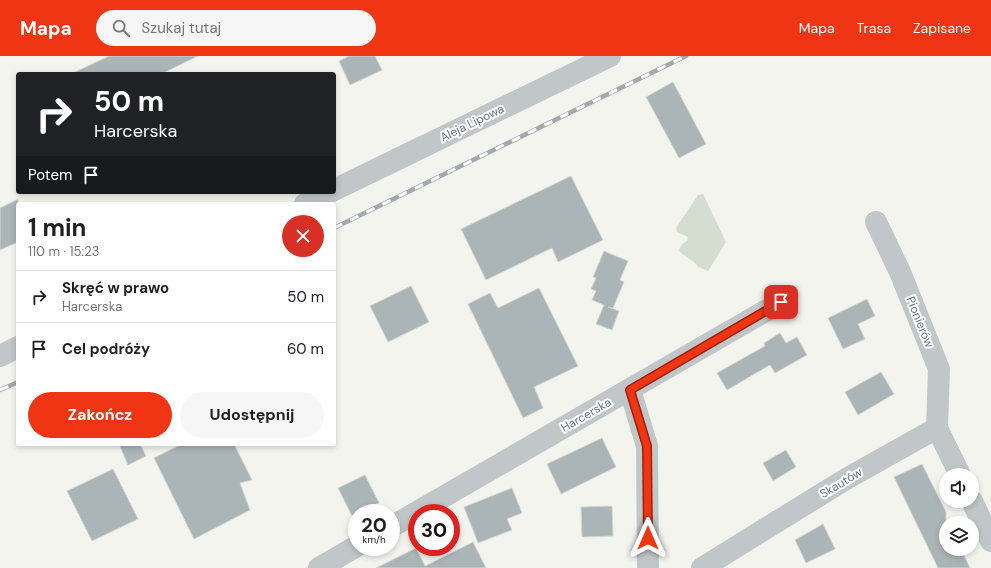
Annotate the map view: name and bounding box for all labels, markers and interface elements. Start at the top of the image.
search box [96,10,376,46]
text: Mapa [20,16,72,41]
icon: search [110,17,132,39]
text: Szukaj tutaj [142,18,221,38]
text: Mapa [799,19,835,37]
text: Trasa [857,19,891,37]
text: Zapisane [913,19,971,37]
text: 50 m [94,83,164,120]
icon: right [28,88,80,140]
street label: Aleja Lipowa [437,101,507,145]
text: Harcerska [94,119,177,143]
icon: arrive [80,164,102,186]
text: Potem [28,165,72,185]
text: 1 min [28,212,86,243]
button: close [282,215,324,257]
text: 110 m · 15:23 [28,243,99,260]
text: Skręć w prawo [62,278,169,298]
pin [764,285,798,319]
icon: right [28,286,50,308]
text: 50 m [287,287,324,307]
icon: arrive [770,291,792,313]
street label: Pionierów [903,294,937,350]
text: Harcerska [62,298,122,315]
icon: arrive [28,338,50,360]
text: Cel podróży [62,339,150,359]
text: 60 m [287,339,324,359]
button: Zakończ [28,392,172,438]
button: Udostępnij [180,392,324,438]
street label: Harcerska [558,394,614,436]
street label: Skautów [817,464,865,502]
map controls [939,468,979,556]
button: sound [939,468,979,508]
speed limit sign: 30 [408,504,460,556]
text: 20 [361,512,387,538]
button: layers [939,516,979,556]
position arrow [627,517,669,559]
text: km/h [362,533,386,546]

